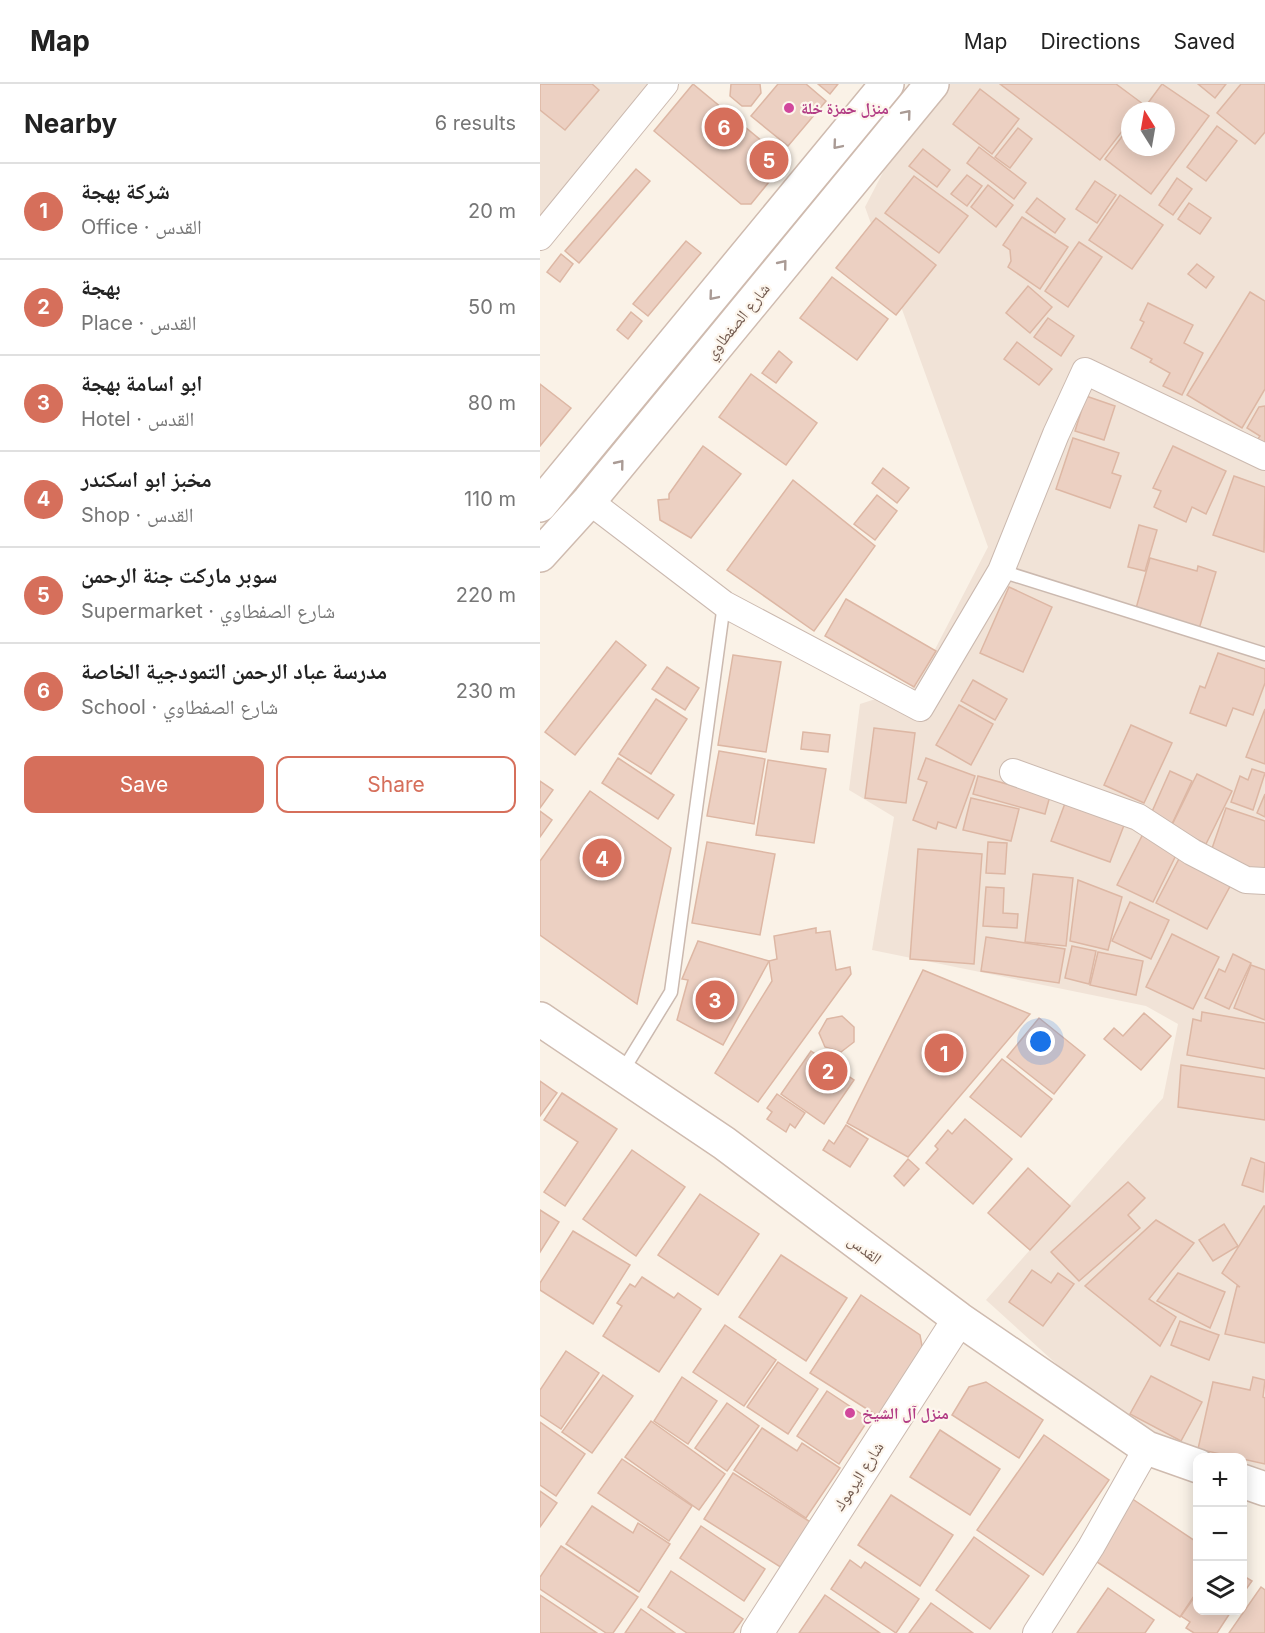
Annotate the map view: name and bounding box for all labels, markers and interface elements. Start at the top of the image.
text: Map [30,24,90,58]
text: Map [964,29,1007,54]
text: Directions [1040,29,1141,54]
text: Saved [1174,29,1235,54]
place label: منزل حمزة خلة [801,98,889,118]
marker: منزل حمزة خلة [782,101,796,115]
north arrow [1121,102,1175,156]
pin: 6 [704,104,744,150]
text: Nearby [24,108,117,139]
one-way arrow [900,110,911,121]
text: 6 results [435,111,516,135]
pin: 5 [750,138,788,182]
one-way arrow [833,138,844,149]
text: شركة بهجة [81,178,170,204]
text: 1 [39,199,48,223]
text: 20 m [468,199,516,223]
text: Office · القدس [81,215,202,239]
one-way arrow [776,260,787,271]
text: بهجة [81,274,121,300]
street label: شارع الصفطاوي [700,279,776,365]
one-way arrow [709,289,720,300]
text: 2 [37,295,50,319]
text: 50 m [468,295,516,319]
text: Place · القدس [81,311,196,335]
text: ابو اسامة بهجة [81,370,203,396]
text: 3 [37,391,50,415]
text: 80 m [468,391,516,415]
text: Hotel · القدس [81,407,194,431]
one-way arrow [612,460,623,471]
text: مخبز ابو اسكندر [81,466,212,492]
text: 4 [37,487,50,511]
text: 110 m [464,487,516,511]
text: Shop · القدس [81,503,193,527]
text: سوبر ماركت جنة الرحمن [81,562,277,588]
text: 5 [37,583,50,607]
text: 220 m [456,583,516,607]
text: Supermarket · شارع الصفطاوي [81,599,335,623]
text: مدرسة عباد الرحمن التمودجية الخاصة [81,658,387,684]
text: 6 [37,679,50,703]
text: 230 m [456,679,516,703]
text: School · شارع الصفطاوي [81,695,278,719]
button: Save [24,756,264,813]
button: Share [276,756,516,813]
pin: 4 [582,836,622,880]
pin: 3 [696,978,735,1022]
your location [1026,1027,1055,1056]
pin: 1 [924,1030,964,1076]
pin: 2 [808,1048,848,1094]
street label: القدس [844,1230,886,1269]
place label: منزل آل الشيخ [862,1403,949,1424]
marker: منزل آل الشيخ [843,1406,857,1420]
street label: شارع اليرموك [828,1438,888,1515]
map controls [1193,1453,1247,1615]
button: + [1193,1453,1247,1507]
button: − [1193,1507,1247,1561]
button: layers [1193,1561,1247,1615]

